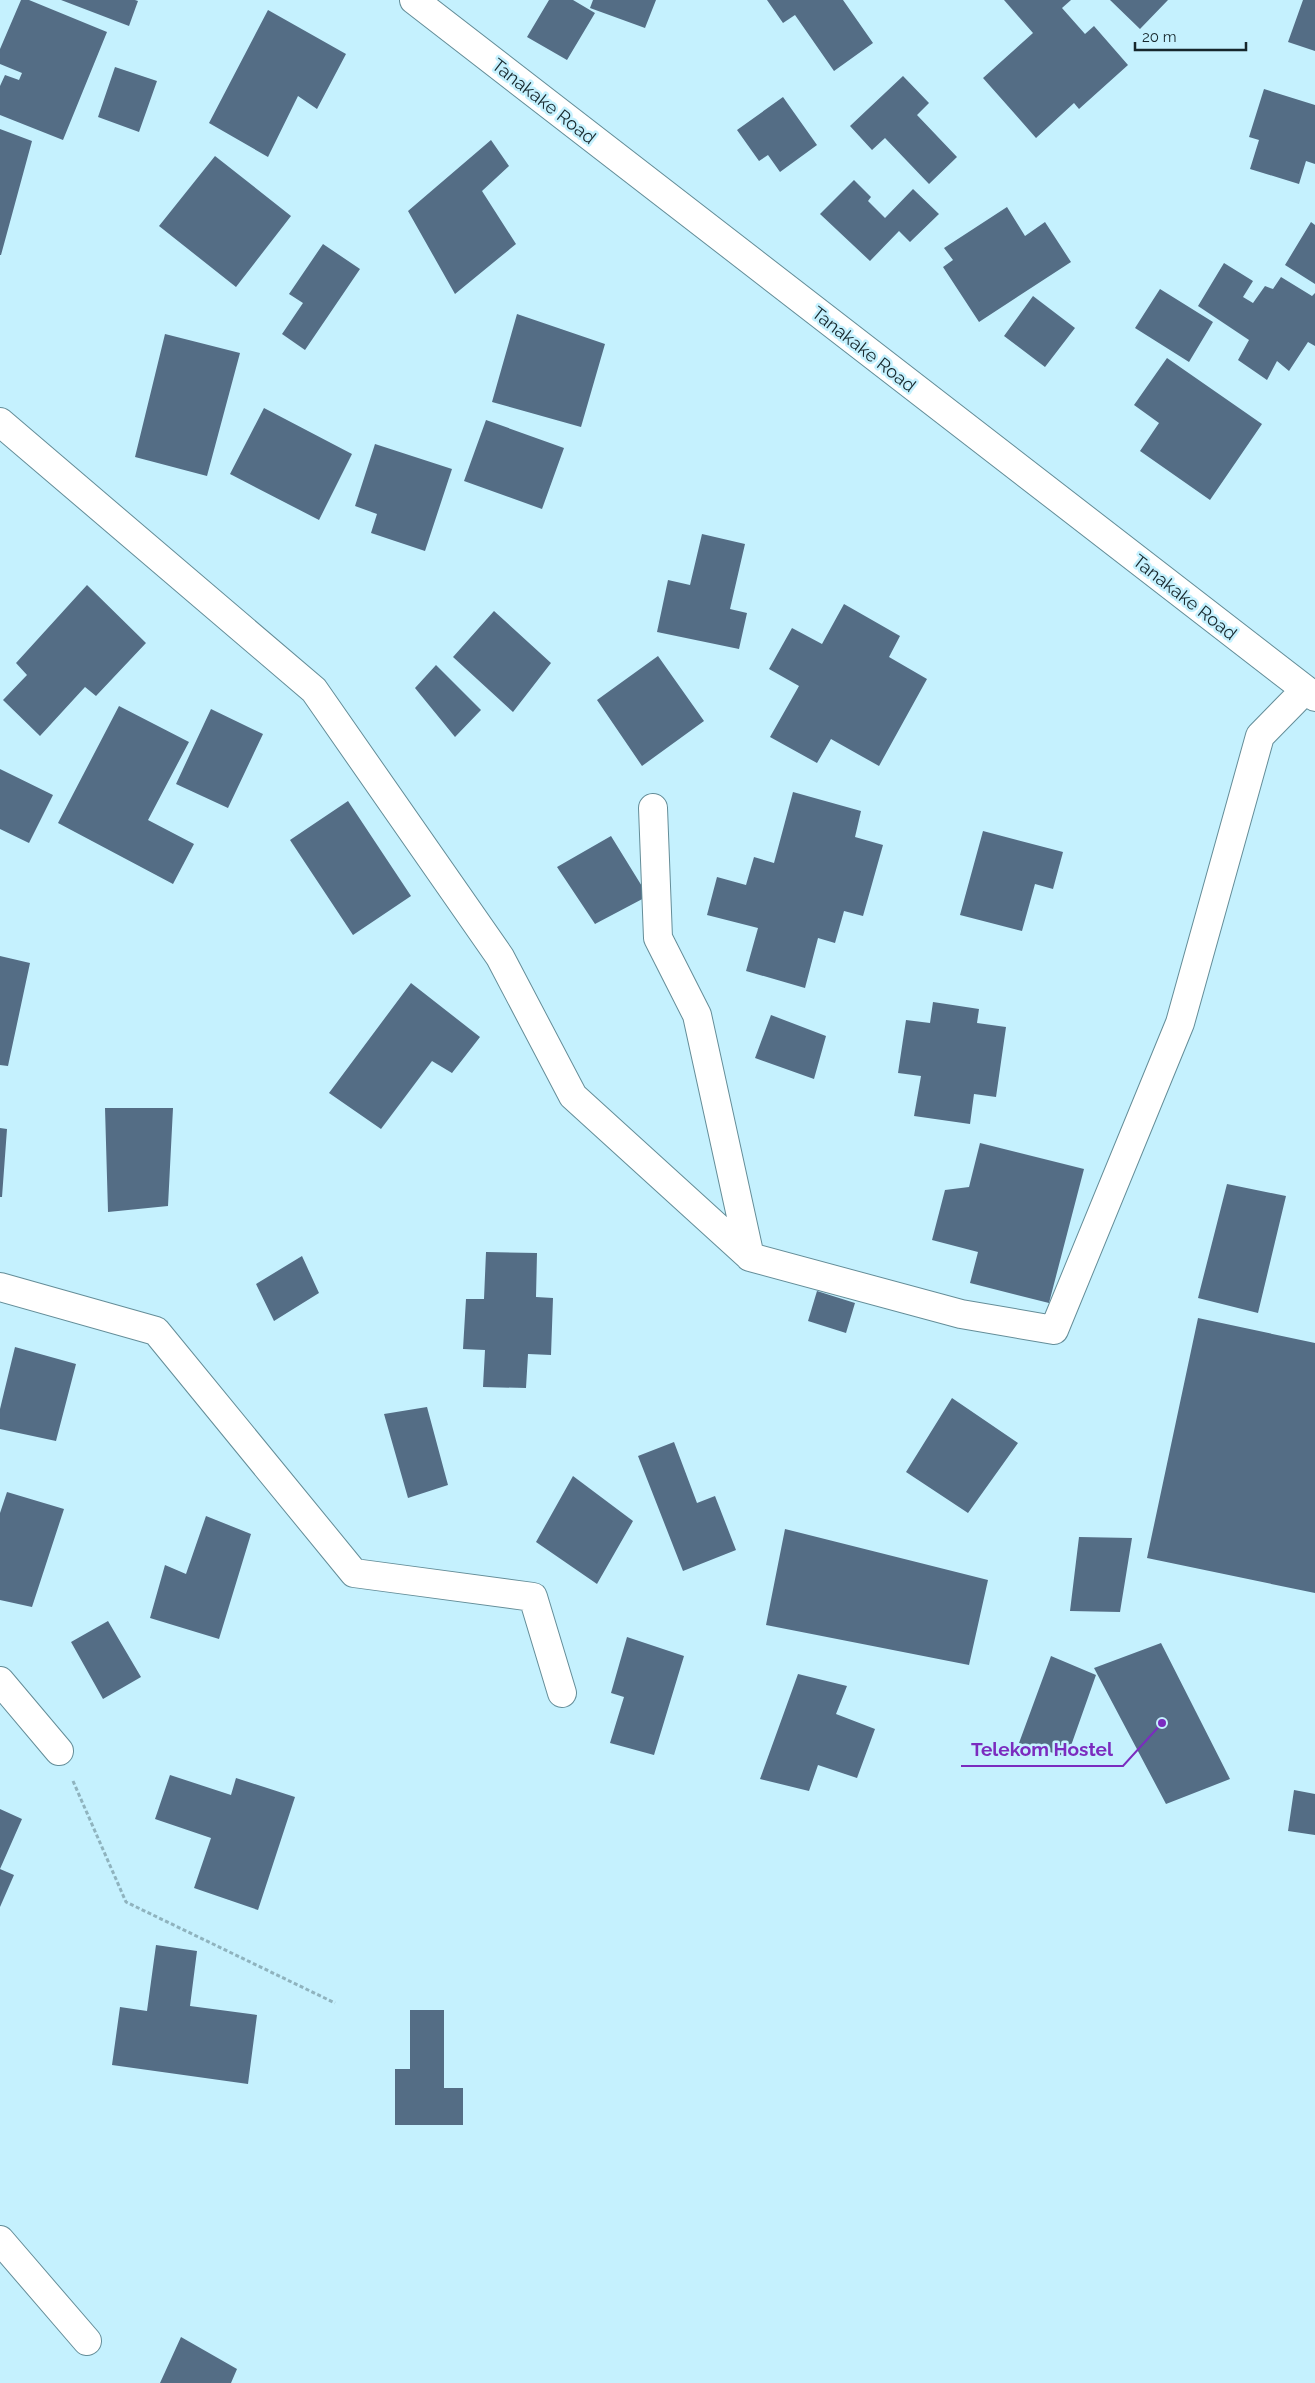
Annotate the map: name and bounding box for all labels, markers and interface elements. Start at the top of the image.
scale bar [1135,20,1246,52]
text: 20 m [1142,28,1177,46]
street label: Tanakake Road [488,54,600,148]
street label: Tanakake Road [808,302,920,396]
street label: Tanakake Road [1129,550,1241,644]
callout: Telekom Hostel [961,1732,1123,1766]
text: Telekom Hostel [971,1738,1114,1760]

